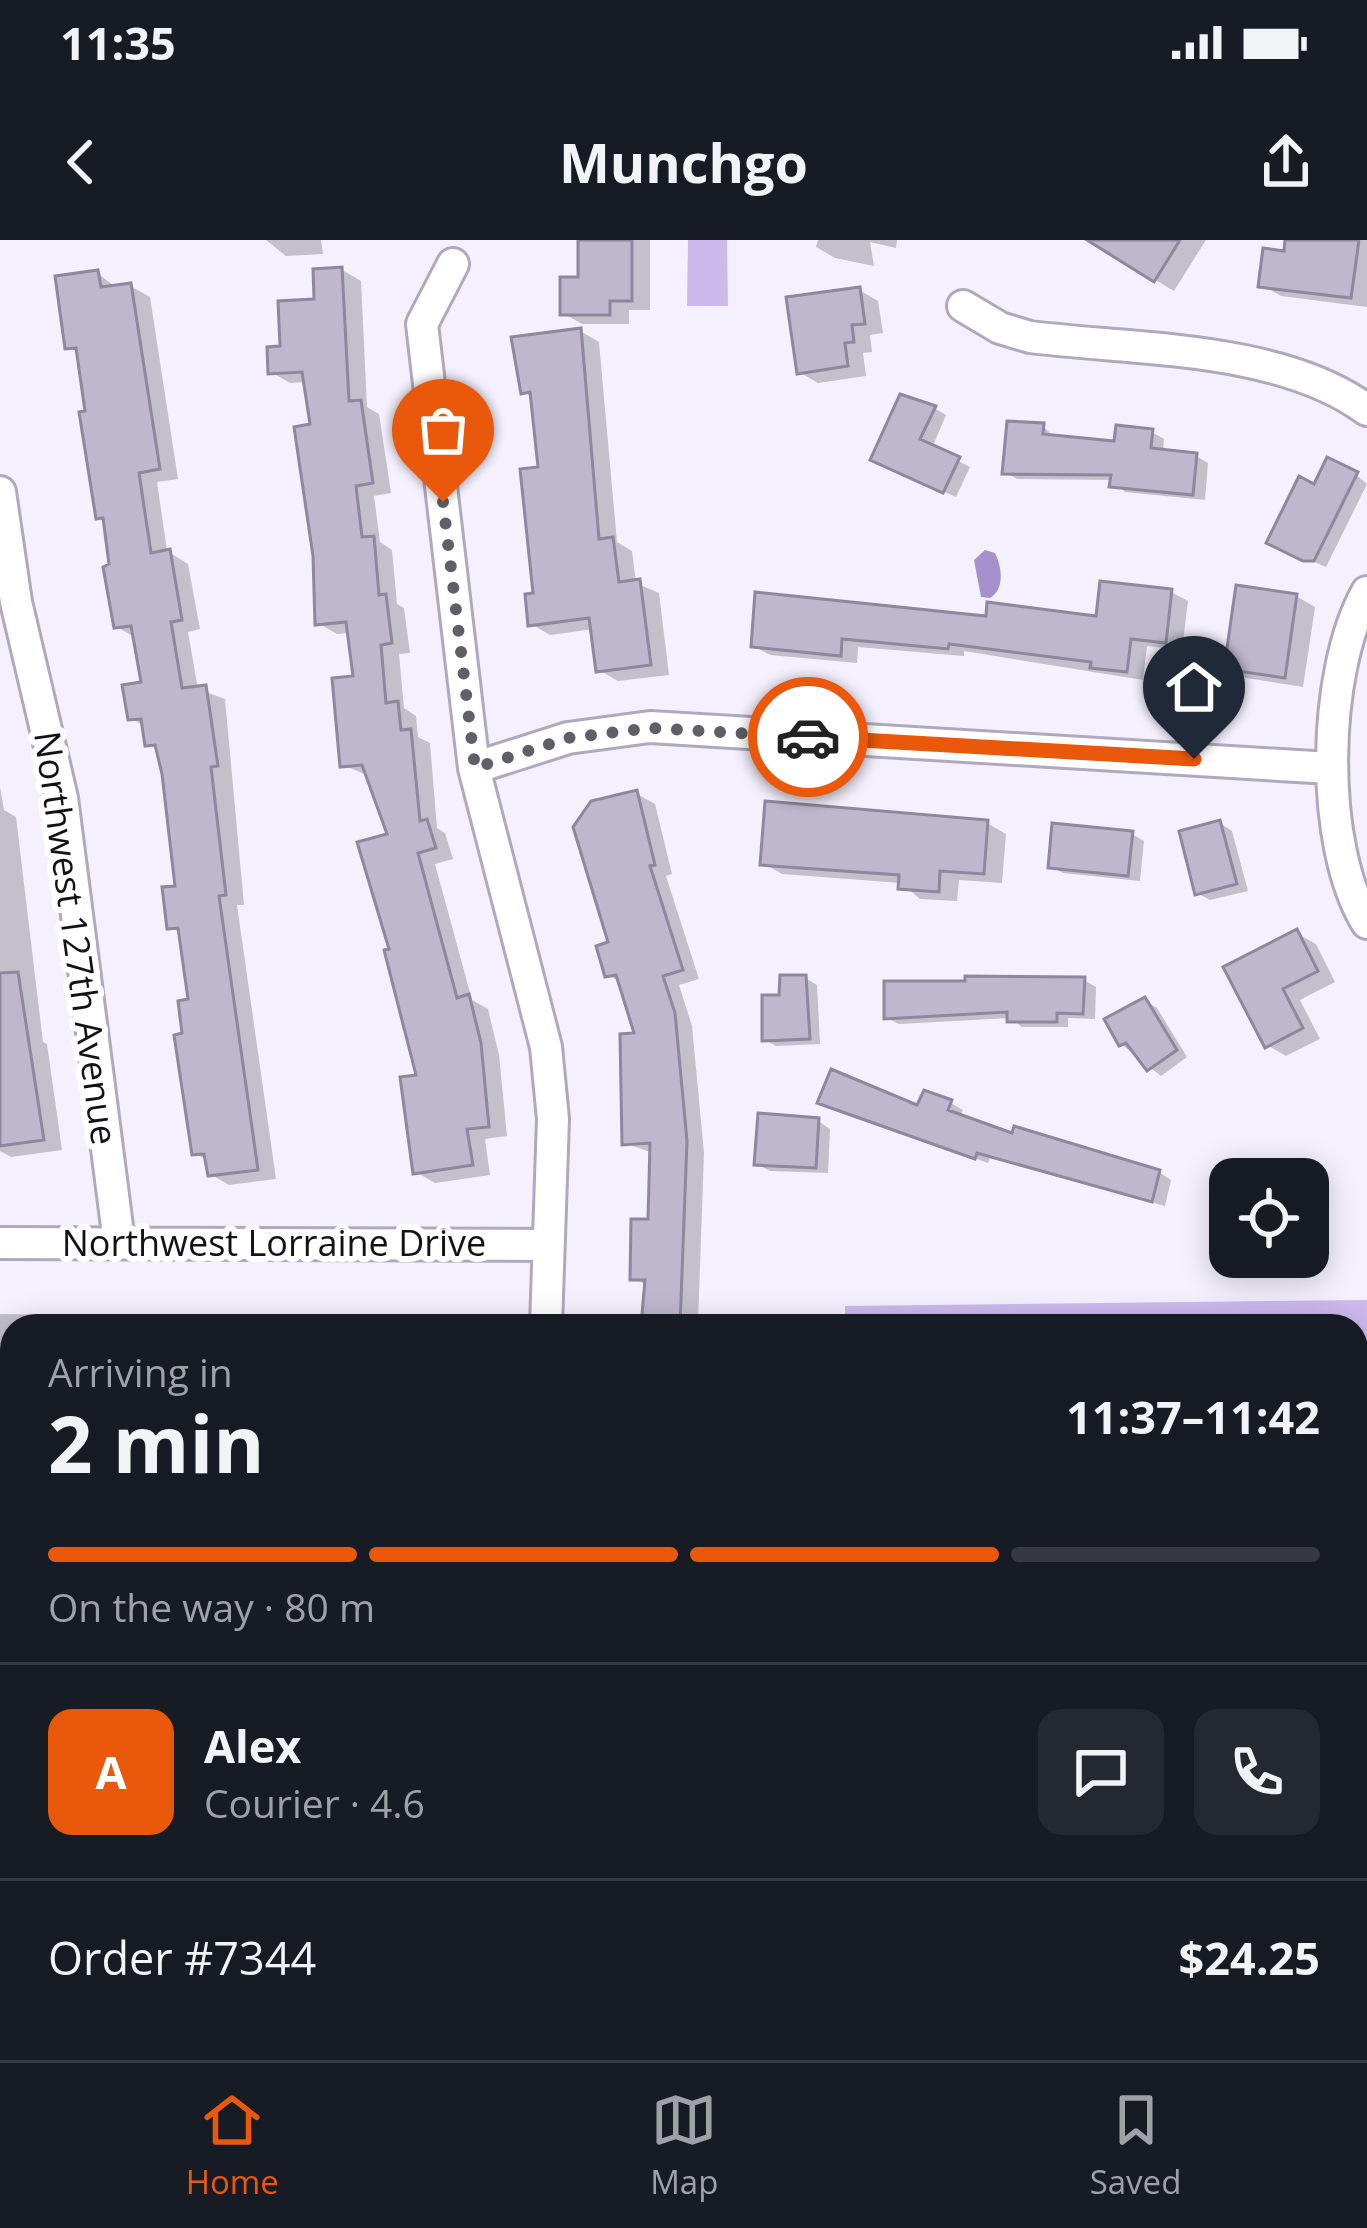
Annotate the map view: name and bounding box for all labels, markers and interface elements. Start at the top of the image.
text: 11:35 [60,12,176,73]
text: Munchgo [559,125,808,199]
icon: back [48,129,114,195]
icon: share [1253,129,1319,195]
pin [392,379,494,502]
icon: bag [410,397,476,463]
pin [1143,636,1245,759]
icon: home [1161,654,1227,720]
courier [748,677,868,797]
icon: car [775,704,841,770]
street label: Northwest 127th Avenue [23,728,130,1148]
map controls [1209,1158,1329,1278]
button: locate [1209,1158,1329,1278]
street label: Northwest Lorraine Drive [62,1218,486,1267]
text: Arriving in [48,1345,233,1398]
text: 11:37–11:42 [1066,1386,1320,1447]
text: 2 min [48,1390,265,1496]
text: On the way · 80 m [48,1580,375,1633]
button: chat [1038,1709,1164,1835]
button: phone [1194,1709,1320,1835]
text: Alex [204,1715,301,1776]
text: A [95,1741,127,1802]
text: Courier · 4.6 [204,1776,425,1829]
text: Order #7344 [48,1927,316,1988]
text: $24.25 [1179,1927,1320,1988]
tab: Home [186,2087,279,2204]
tab: Map [650,2087,718,2204]
tab: Saved [1090,2087,1181,2204]

